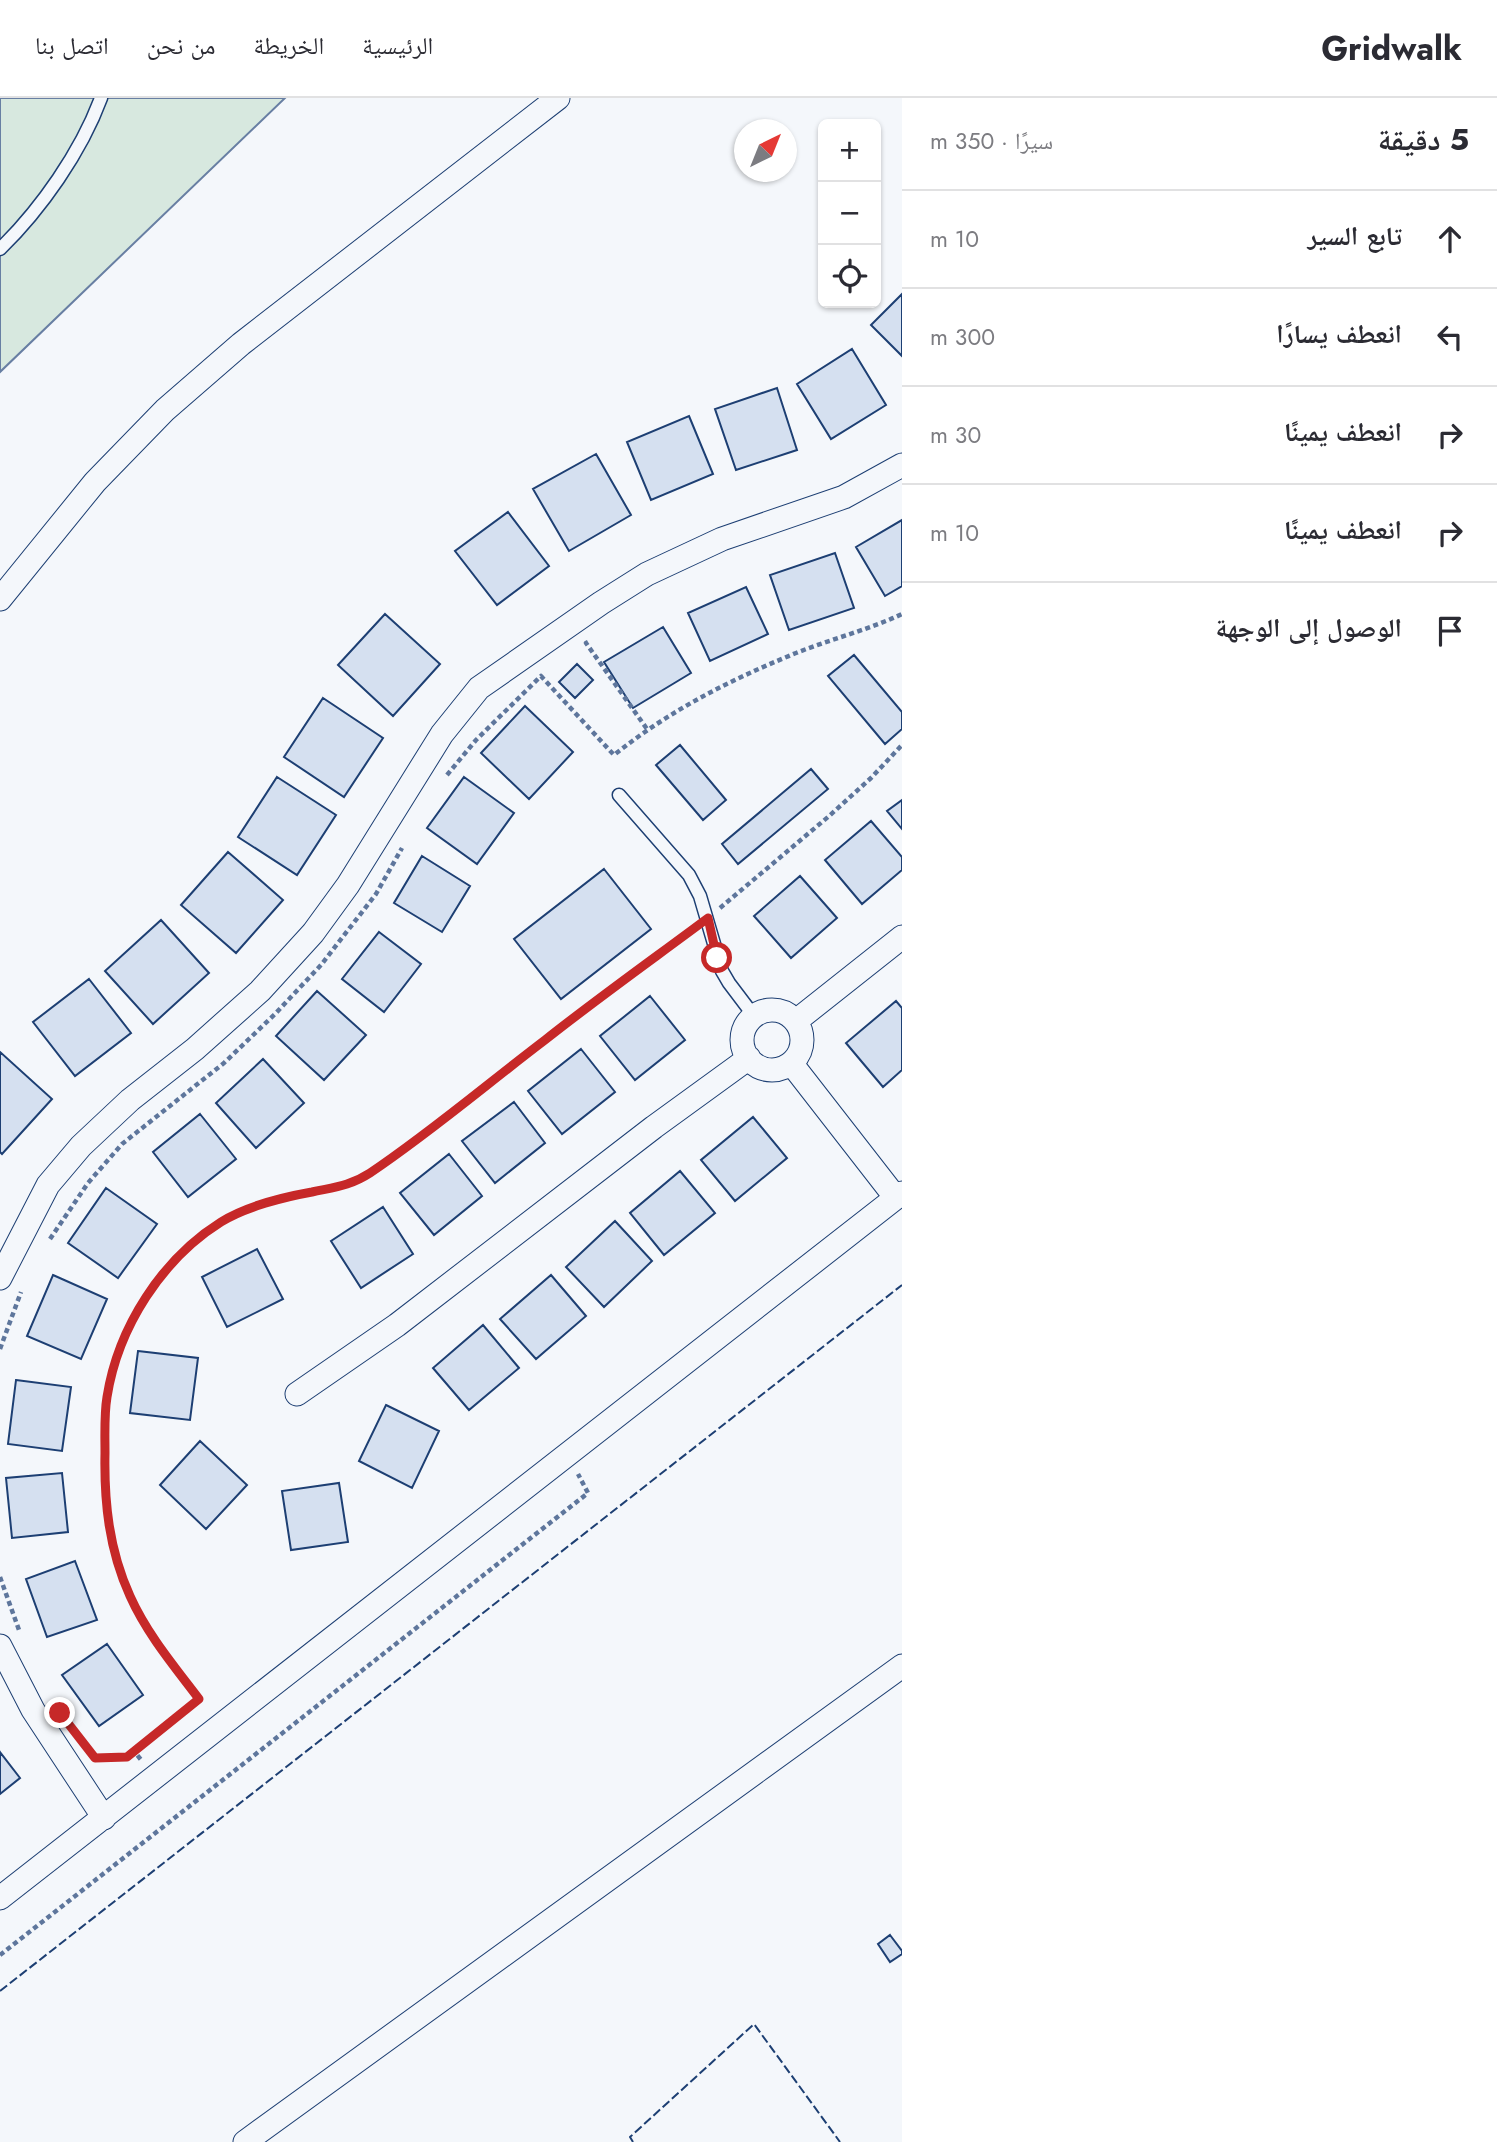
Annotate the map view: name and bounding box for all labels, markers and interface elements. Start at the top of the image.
text: Gridwalk [1321,25,1462,72]
text: اتصل بنا [35,28,109,63]
text: من نحن [147,28,216,63]
text: الخريطة [254,28,324,63]
text: الرئيسية [362,28,433,63]
text: 5 دقيقة [1378,118,1469,161]
north arrow [734,119,797,182]
map controls [818,119,881,308]
button: + [818,119,881,182]
text: سيرًا · 350 m [930,124,1053,158]
button: − [818,182,881,245]
text: تابع السير [1307,217,1402,255]
icon: ahead [1431,220,1469,258]
text: 10 m [930,222,979,256]
button: locate [818,245,881,308]
text: انعطف يسارًا [1276,315,1402,353]
icon: left [1431,318,1469,356]
text: 300 m [930,320,995,354]
text: انعطف يمينًا [1284,413,1402,451]
icon: right [1431,416,1469,454]
text: 30 m [930,418,981,452]
text: انعطف يمينًا [1284,511,1402,549]
icon: right [1431,514,1469,552]
text: 10 m [930,516,979,550]
text: الوصول إلى الوجهة [1215,609,1402,647]
icon: arrive [1431,612,1469,650]
route start [701,942,732,973]
route end [44,1697,75,1728]

